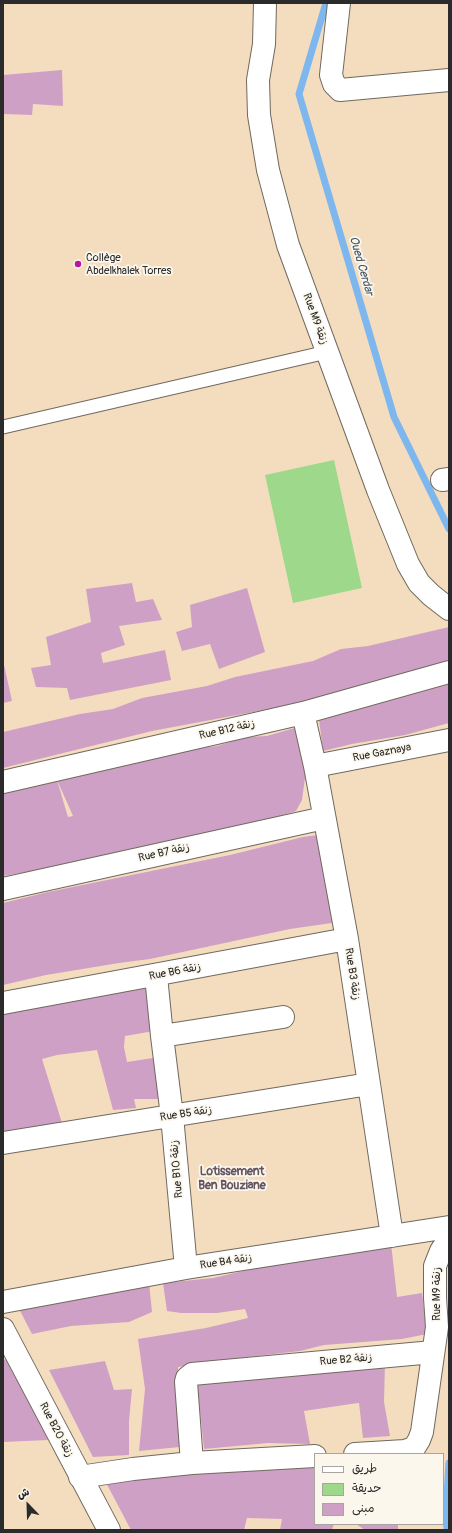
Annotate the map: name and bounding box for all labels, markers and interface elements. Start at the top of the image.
water label: Oued Cerdar [346,235,376,297]
place label: Collège Abdelkhalek Torres [86,251,171,277]
marker: Collège Abdelkhalek Torres [73,259,83,269]
street label: Rue M9 زنقة [300,292,330,346]
street label: Rue B12 زنقة [198,717,256,743]
street label: Rue Gaznaya [352,741,412,765]
street label: Rue B7 زنقة [137,841,191,865]
street label: Rue B3 زنقة [341,947,363,1001]
street label: Rue B6 زنقة [148,960,202,984]
street label: Rue B5 زنقة [159,1103,213,1125]
street label: Rue B10 زنقة [168,1139,186,1199]
district label: Lotissement Ben Bouziane [198,1165,266,1193]
street label: Rue B4 زنقة [199,1251,253,1273]
street label: Rue M9 زنقة [430,1267,444,1321]
street label: Rue B2 زنقة [319,1351,373,1369]
street label: Rue B20 زنقة [36,1400,76,1460]
legend [314,1453,444,1525]
text: طريق [352,1461,377,1476]
text: حديقة [352,1481,381,1496]
north arrow [8,1485,48,1525]
text: ش [15,1485,31,1502]
text: مبنى [352,1501,375,1516]

